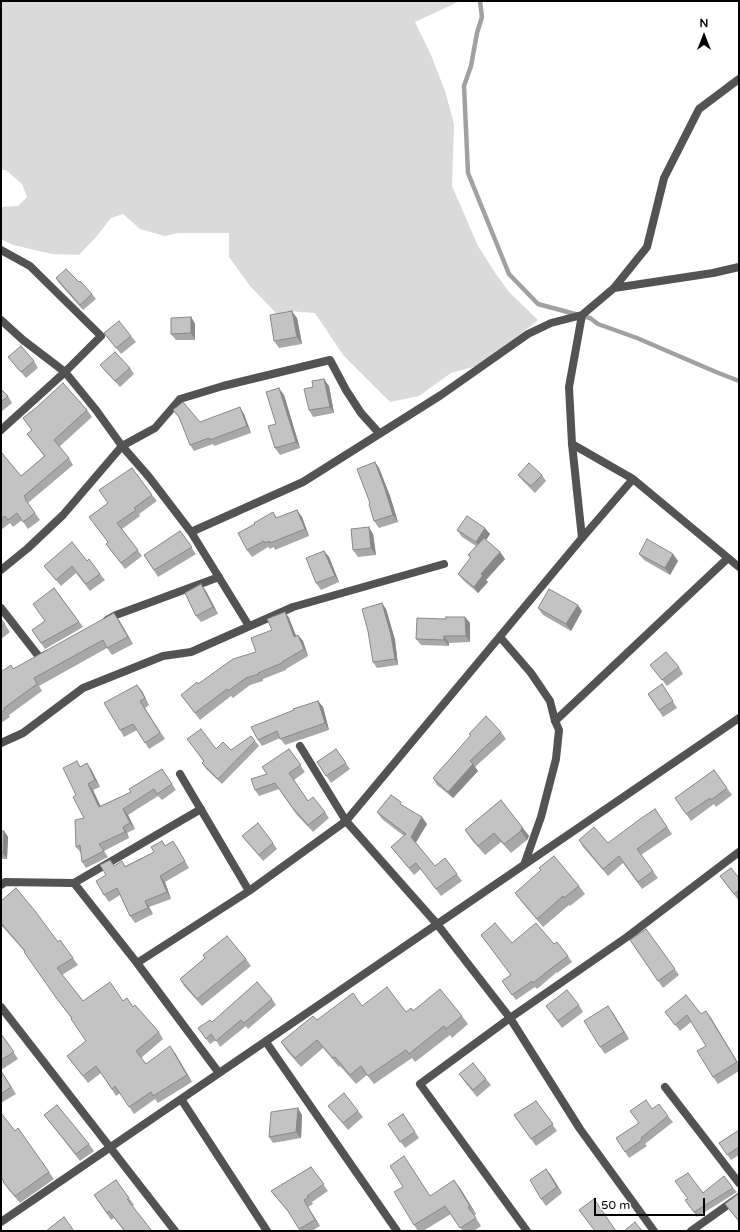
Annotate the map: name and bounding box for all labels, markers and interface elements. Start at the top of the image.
north arrow [684,16,724,56]
text: N [700,17,708,30]
scale bar [596,1190,707,1216]
text: 50 m [601,1198,630,1212]

